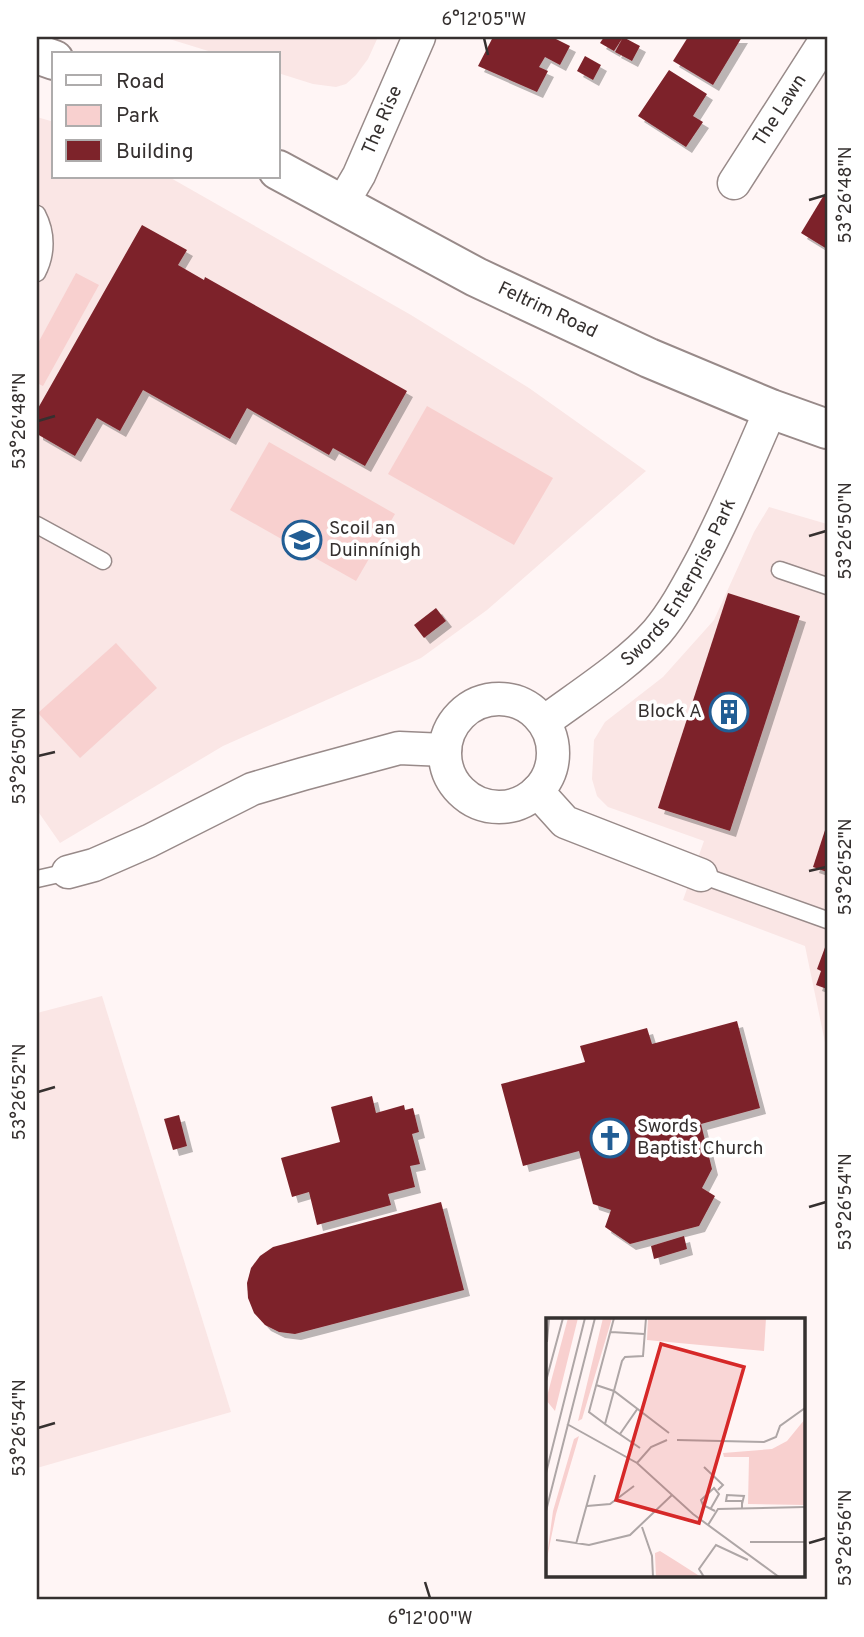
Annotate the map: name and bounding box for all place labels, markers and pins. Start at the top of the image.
place label: Scoil an Duinnínigh [329,517,421,563]
school or university icon: Scoil an Duinnínigh [281,519,323,561]
building icon: Block A [708,691,750,733]
place label: Block A [637,700,702,724]
place label: Swords Baptist Church [637,1115,763,1161]
church icon: Swords Baptist Church [589,1117,631,1159]

